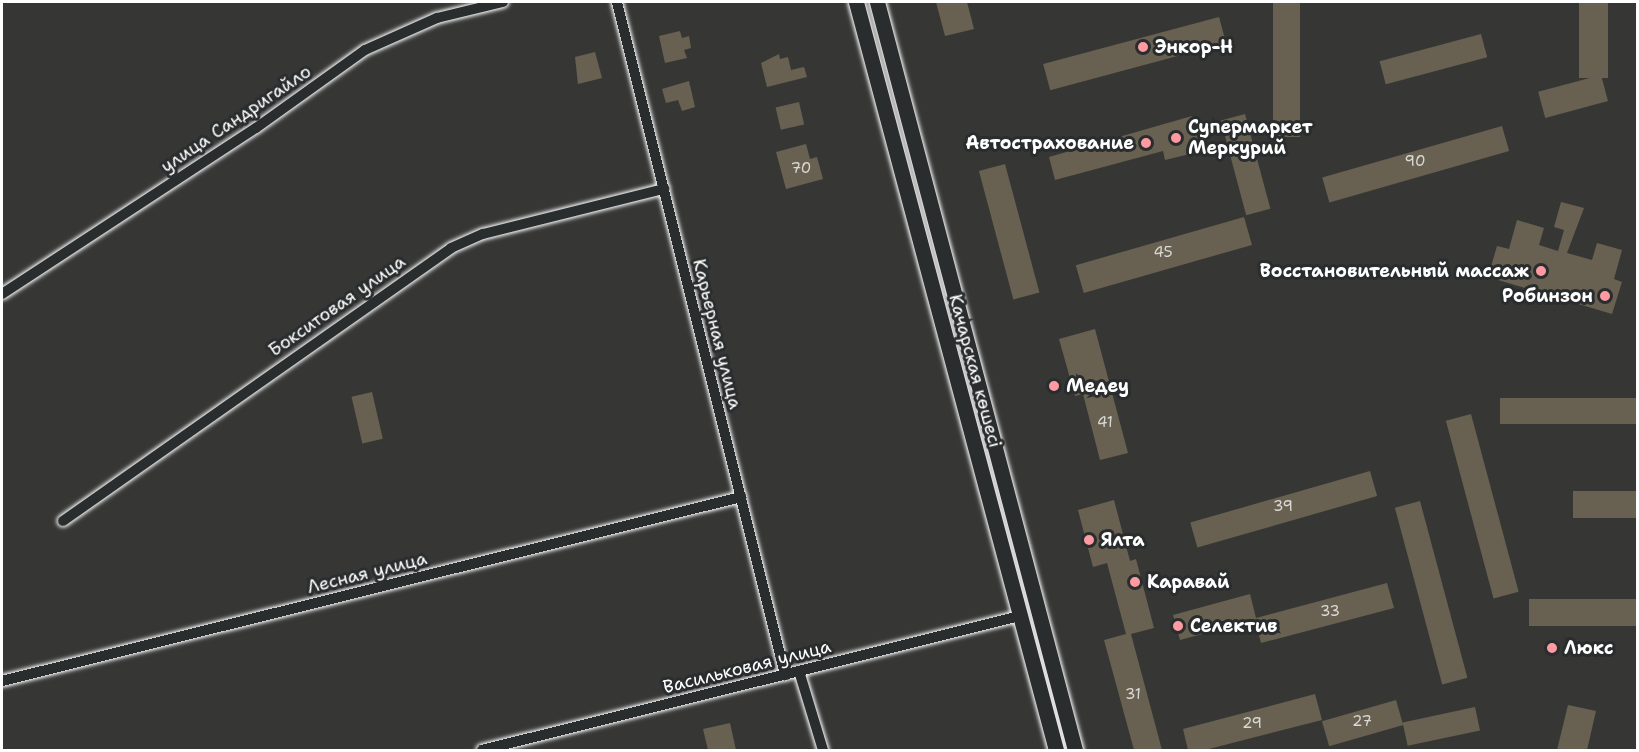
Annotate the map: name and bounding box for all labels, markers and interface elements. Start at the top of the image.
place label: Энкор-Н [1155,36,1233,58]
marker: Энкор-Н [1136,40,1150,54]
street label: улица Сандригайло [157,61,315,177]
place label: Супермаркет Меркурий [1188,117,1312,160]
marker: Супермаркет Меркурий [1169,131,1183,145]
place label: Автострахование [965,132,1134,154]
marker: Автострахование [1139,136,1153,150]
house number: 90 [1405,153,1425,171]
house number: 70 [791,160,811,178]
house number: 45 [1153,244,1173,262]
street label: Бокситовая улица [264,251,410,361]
street label: Карьерная улица [688,257,746,411]
place label: Восстановительный массаж [1260,260,1529,282]
marker: Восстановительный массаж [1534,264,1548,278]
place label: Робинзон [1502,285,1593,307]
marker: Робинзон [1598,289,1612,303]
street label: Качарская көшесі [944,292,1006,450]
place label: Медеу [1066,375,1129,397]
marker: Медеу [1047,379,1061,393]
house number: 41 [1097,414,1113,432]
house number: 39 [1273,498,1293,516]
place label: Ялта [1101,529,1145,551]
marker: Ялта [1082,533,1096,547]
street label: Лесная улица [305,548,429,598]
place label: Каравай [1147,571,1230,593]
marker: Каравай [1128,575,1142,589]
house number: 33 [1320,603,1340,621]
place label: Селектив [1190,615,1277,637]
marker: Селектив [1171,619,1185,633]
street label: Васильковая улица [661,636,833,698]
place label: Люкс [1564,637,1613,659]
marker: Люкс [1545,641,1559,655]
house number: 31 [1125,686,1141,704]
house number: 27 [1352,713,1372,731]
house number: 29 [1242,715,1262,733]

